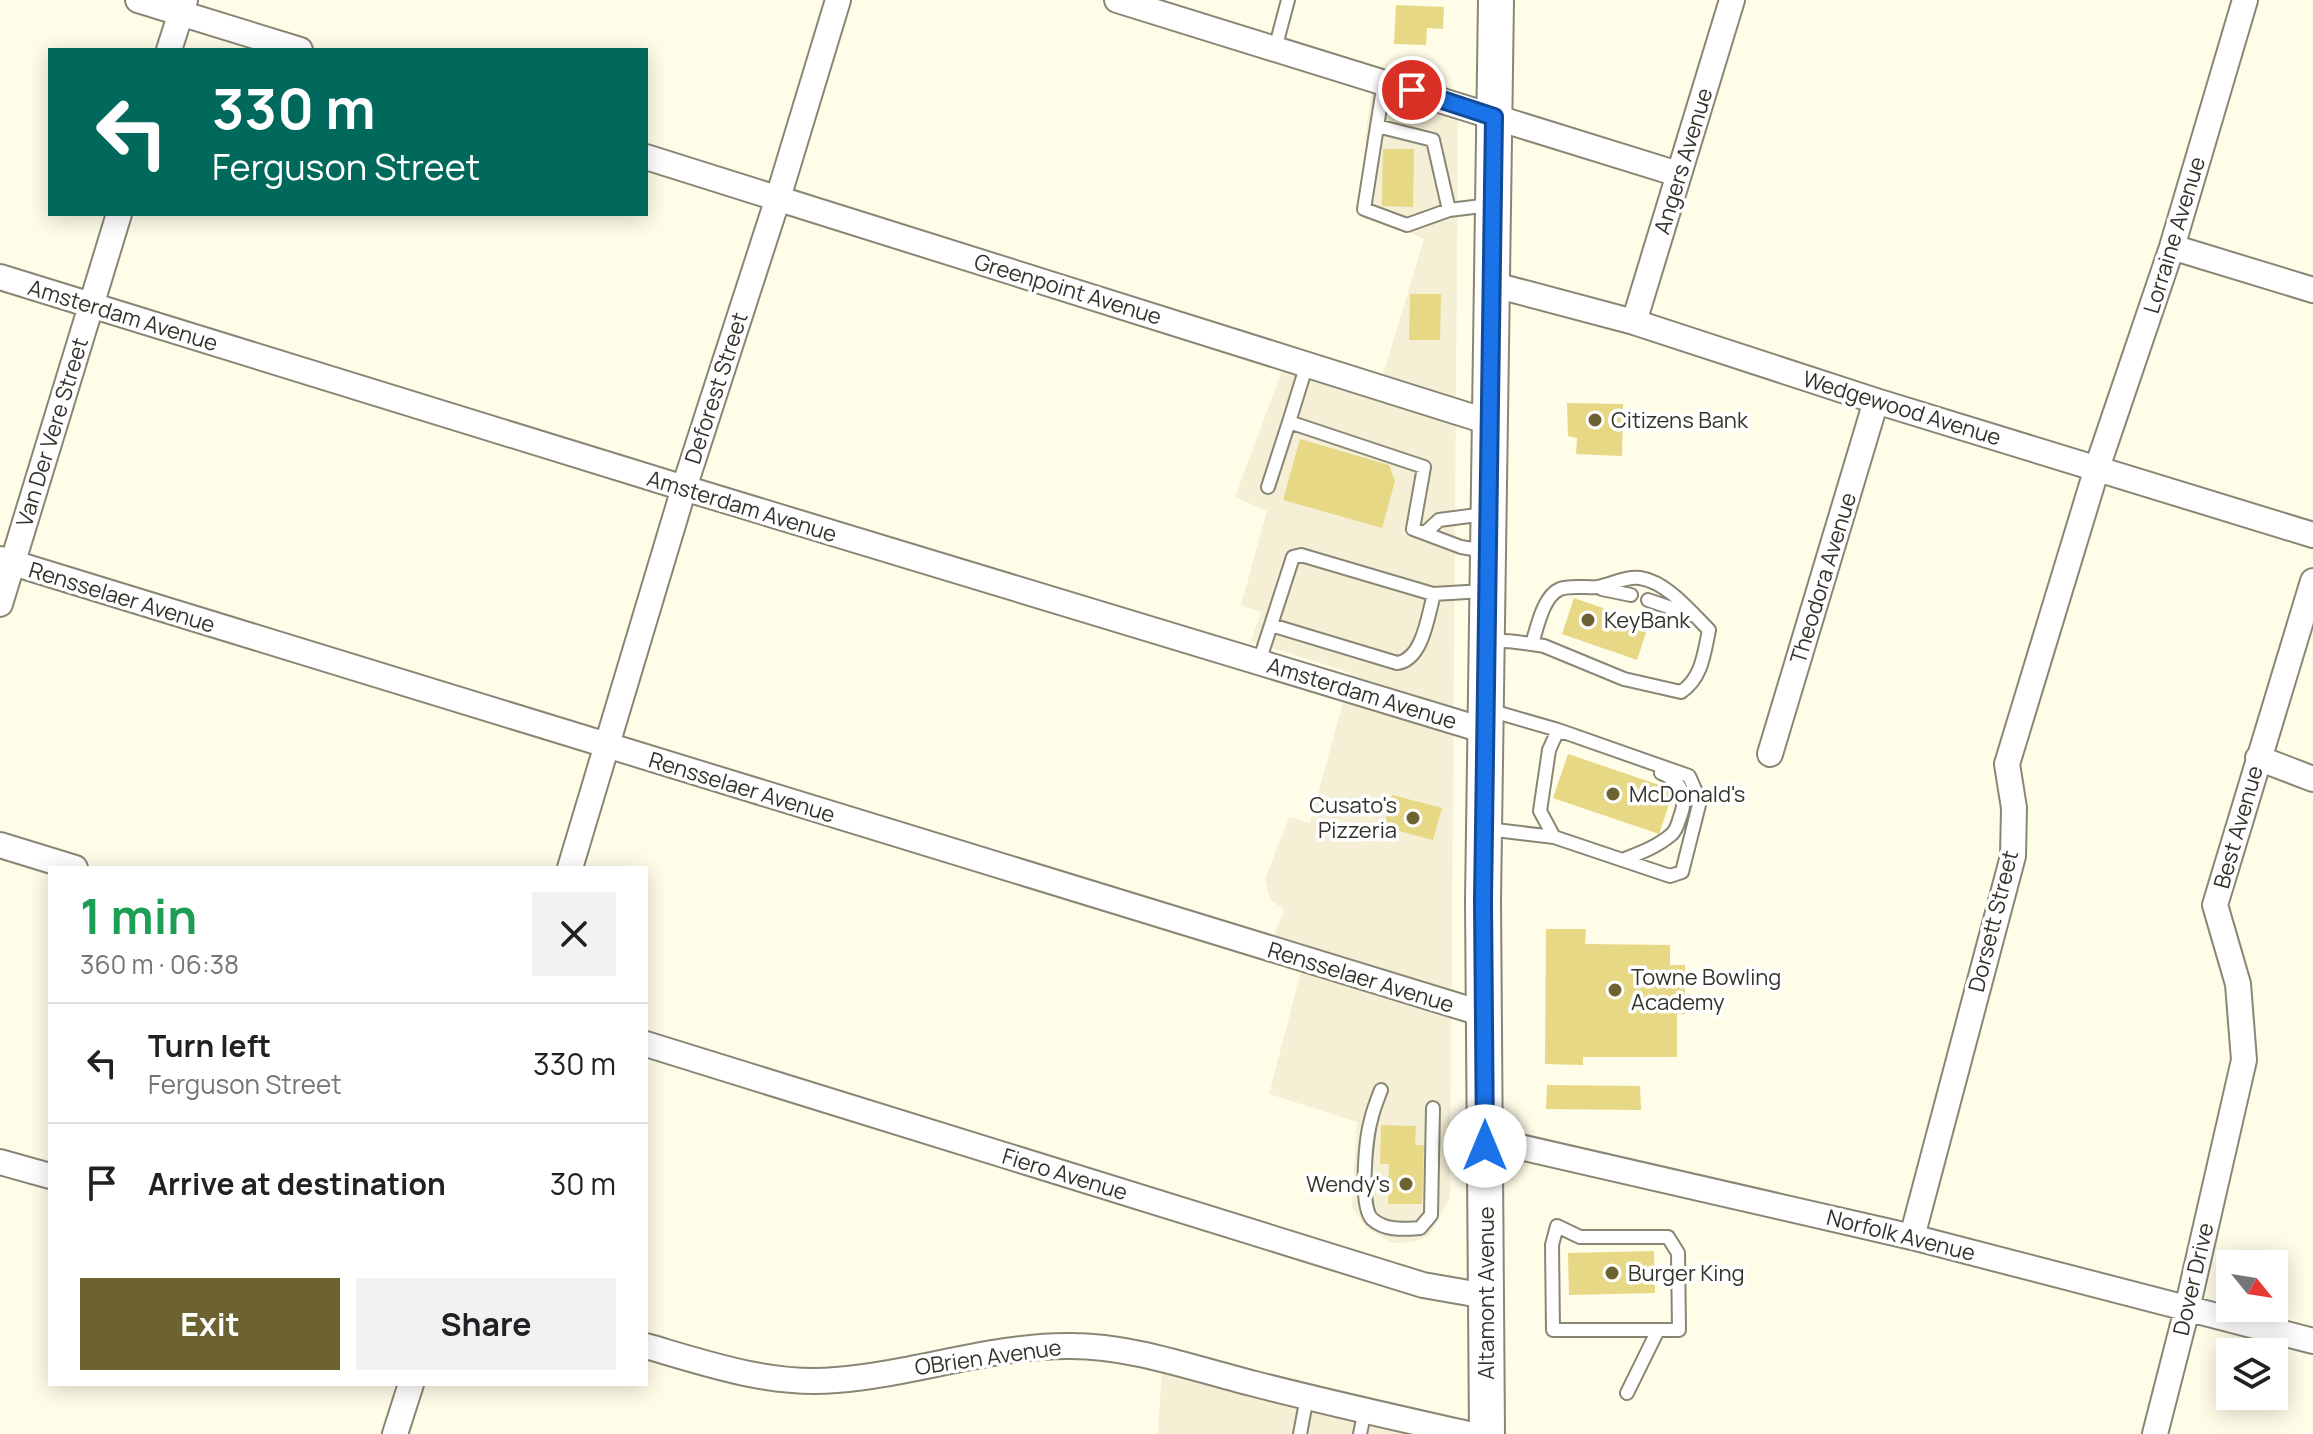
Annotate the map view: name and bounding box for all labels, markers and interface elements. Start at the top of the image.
pin [1378,56,1446,124]
icon: arrive [1390,68,1434,112]
text: 330 m [212,69,376,146]
icon: left [80,80,184,184]
street label: Angers Avenue [1646,84,1720,238]
text: Ferguson Street [212,142,480,191]
street label: Lorraine Avenue [2136,153,2212,317]
street label: Greenpoint Avenue [971,246,1165,332]
street label: Amsterdam Avenue [25,272,222,358]
street label: Deforest Street [677,308,755,468]
street label: Van Der Vere Street [9,334,95,530]
street label: Wedgewood Avenue [1799,364,2005,452]
place label: Citizens Bank [1611,405,1749,435]
marker: Citizens Bank [1586,411,1604,429]
street label: Amsterdam Avenue [644,463,841,549]
street label: Theodora Avenue [1783,489,1863,667]
street label: Rensselaer Avenue [25,554,219,640]
place label: KeyBank [1604,605,1691,635]
marker: KeyBank [1579,611,1597,629]
street label: Amsterdam Avenue [1264,650,1461,736]
street label: Rensselaer Avenue [645,744,839,830]
street label: Best Avenue [2206,762,2270,892]
place label: McDonald's [1629,779,1745,809]
marker: McDonald's [1604,785,1622,803]
place label: Cusato's Pizzeria [1309,790,1397,845]
marker: Cusato's Pizzeria [1404,809,1422,827]
street label: Dorsett Street [1961,847,2025,995]
text: 1 min [80,883,197,948]
button: close [532,892,616,976]
street label: Rensselaer Avenue [1264,934,1458,1020]
text: 360 m · 06:38 [80,946,239,982]
place label: Towne Bowling Academy [1631,962,1781,1017]
marker: Towne Bowling Academy [1606,981,1624,999]
text: Turn left [148,1025,271,1066]
icon: left [80,1041,124,1085]
text: 330 m [533,1043,616,1084]
text: Ferguson Street [148,1066,342,1102]
position arrow [1443,1104,1527,1188]
street label: Fiero Avenue [999,1141,1131,1207]
icon: arrive [80,1161,124,1205]
text: Arrive at destination [148,1163,446,1204]
text: 30 m [550,1163,616,1204]
place label: Wendy's [1306,1169,1390,1199]
marker: Wendy's [1397,1175,1415,1193]
street label: Norfolk Avenue [1824,1202,1979,1268]
street label: Altamont Avenue [1471,1206,1501,1380]
street label: Dover Drive [2165,1220,2221,1338]
north arrow [2216,1250,2288,1322]
map controls [2216,1250,2288,1410]
place label: Burger King [1628,1258,1745,1288]
marker: Burger King [1603,1264,1621,1282]
button: Exit [80,1278,340,1370]
button: Share [356,1278,616,1370]
street label: OBrien Avenue [913,1332,1063,1382]
button: layers [2216,1338,2288,1410]

